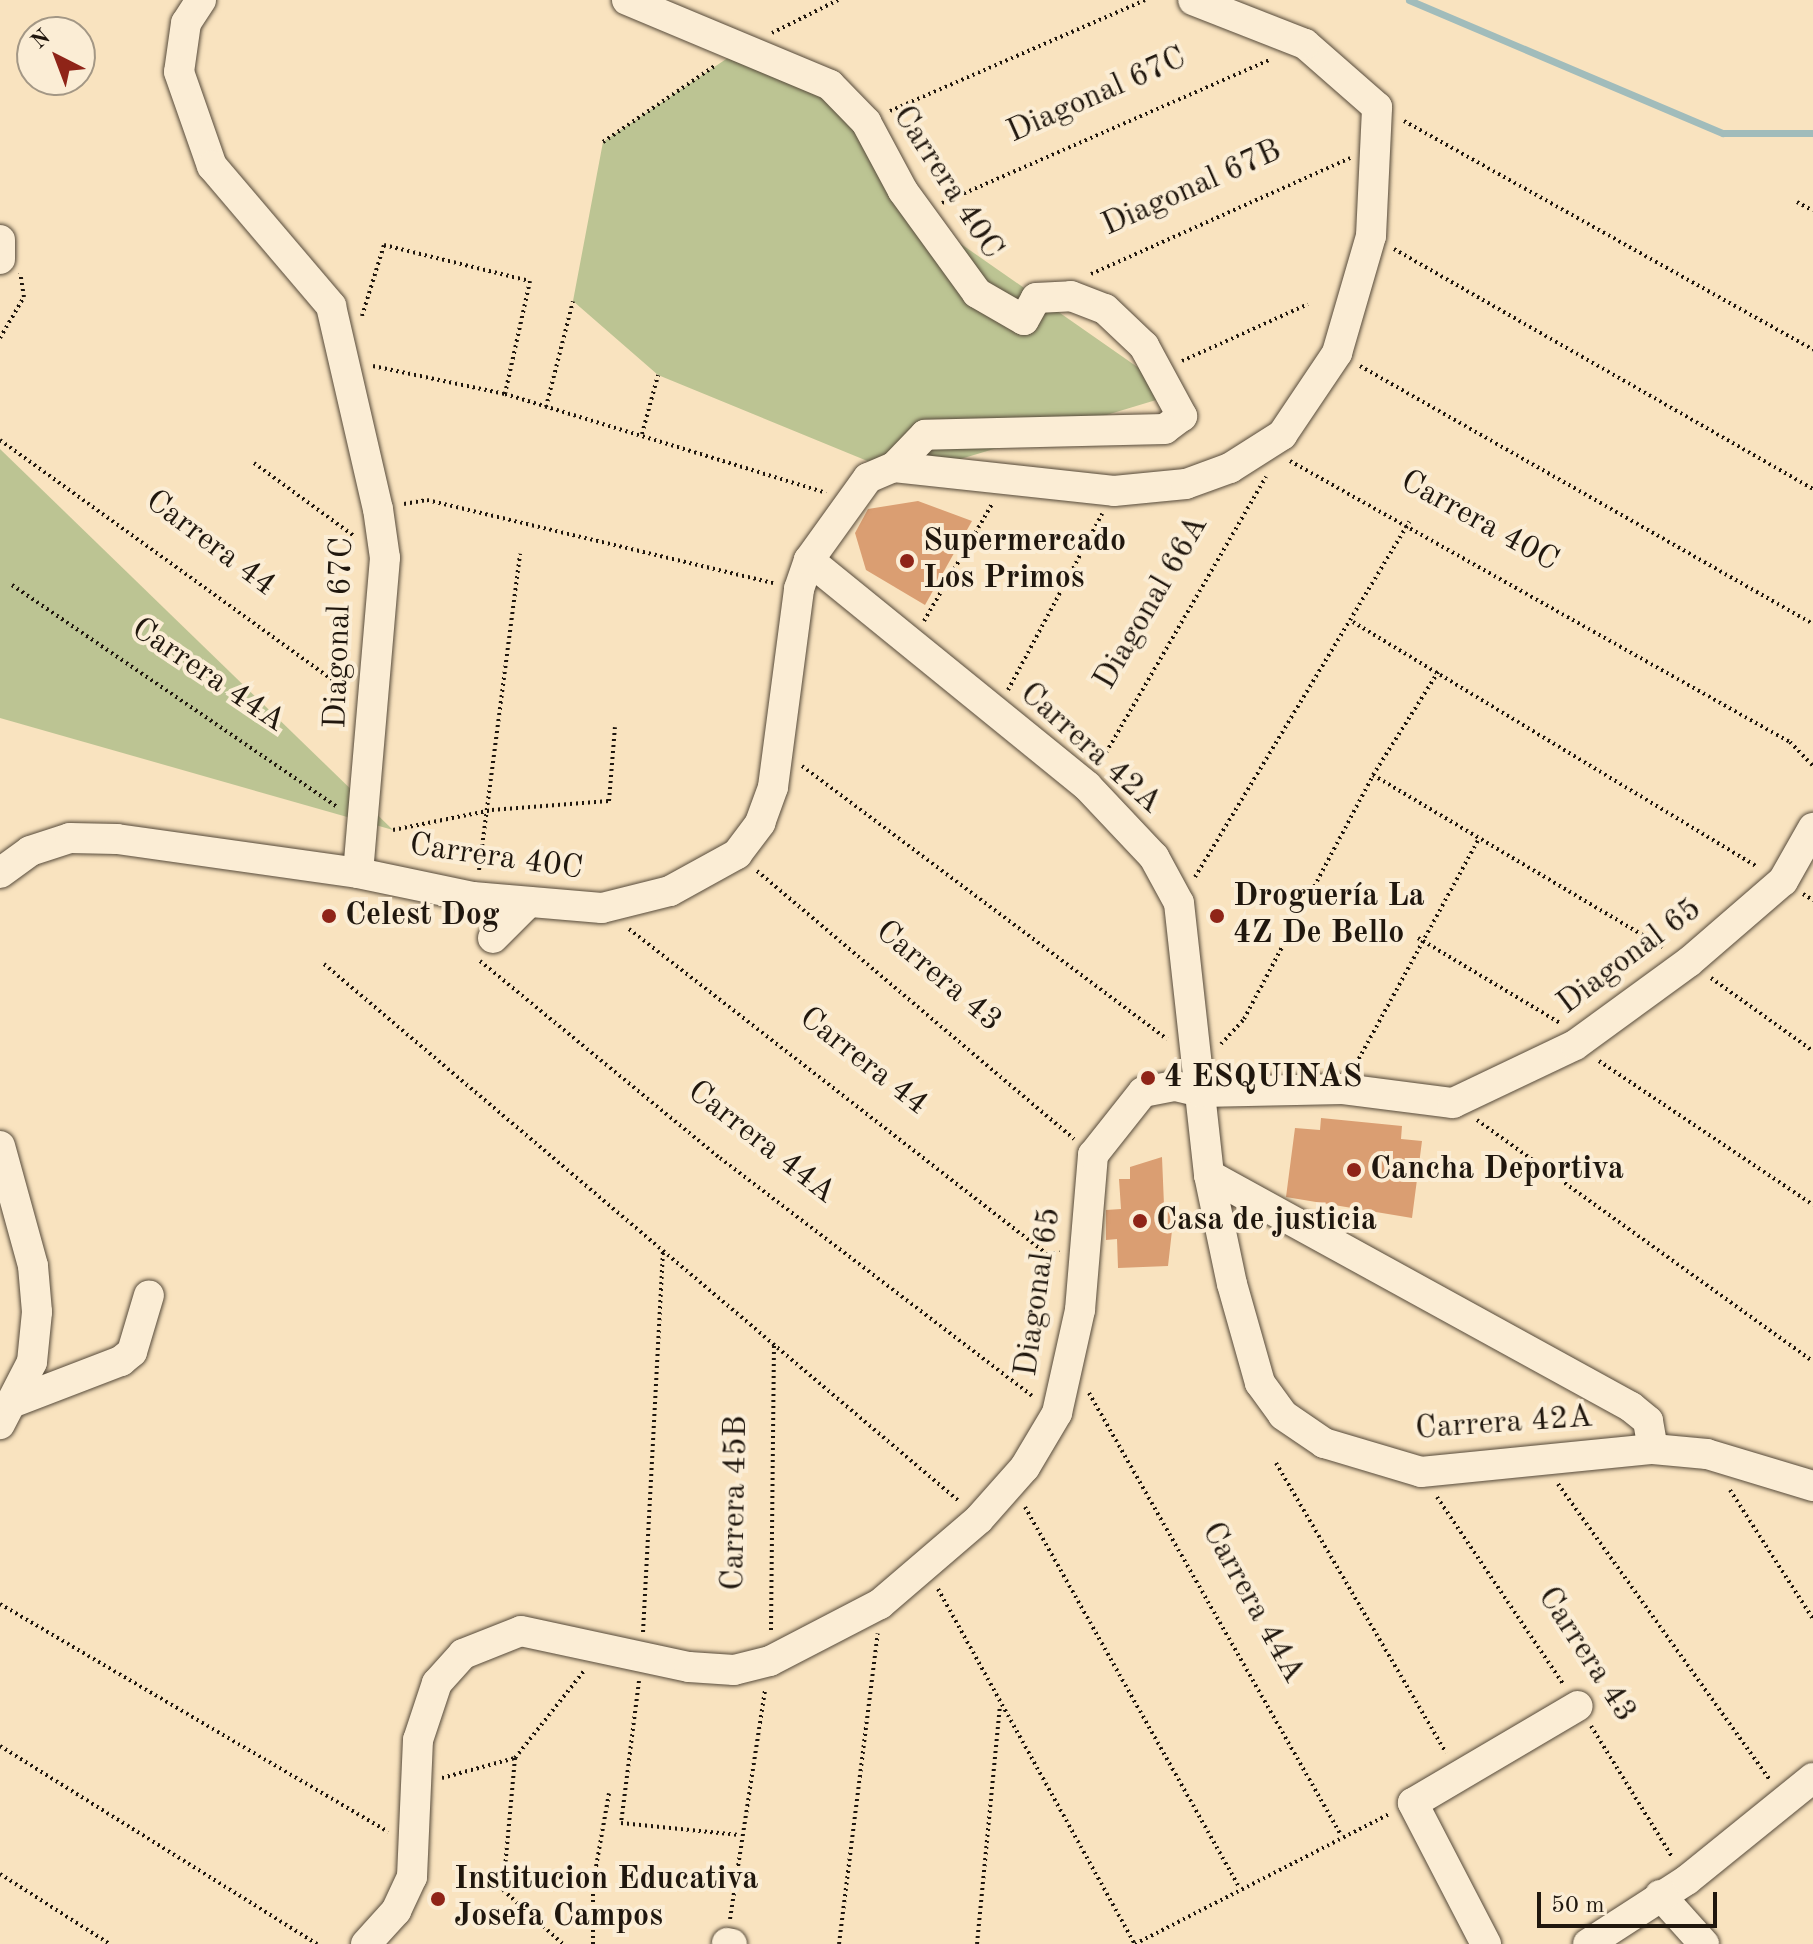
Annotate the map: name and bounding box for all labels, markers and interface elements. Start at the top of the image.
north arrow [16,16,96,96]
text: N [28,26,55,53]
street label: Diagonal 67C [1002,39,1192,153]
street label: Carrera 40C [883,99,1011,267]
street label: Diagonal 67B [1096,132,1288,246]
street label: Carrera 40C [1393,463,1565,581]
street label: Carrera 44 [137,483,283,605]
street label: Diagonal 66A [1087,509,1217,697]
place label: Supermercado Los Primos [923,524,1126,599]
street label: Diagonal 67C [317,536,363,730]
marker: Supermercado Los Primos [898,552,916,570]
street label: Carrera 44A [124,610,292,742]
street label: Carrera 42A [1011,675,1169,823]
street label: Carrera 40C [407,827,585,889]
place label: Droguería La 4Z De Bello [1233,879,1425,954]
street label: Diagonal 65 [1550,890,1710,1024]
place label: Celest Dog [345,897,500,935]
marker: Celest Dog [320,907,338,925]
marker: Droguería La 4Z De Bello [1208,907,1226,925]
street label: Carrera 43 [867,913,1009,1041]
street label: Carrera 44 [791,1000,935,1124]
place label: 4 ESQUINAS [1164,1059,1362,1097]
marker: 4 ESQUINAS [1139,1069,1157,1087]
street label: Carrera 44A [679,1073,843,1213]
place label: Cancha Deportiva [1370,1151,1624,1189]
marker: Cancha Deportiva [1345,1161,1363,1179]
place label: Casa de justicia [1156,1202,1377,1240]
street label: Diagonal 65 [1008,1205,1070,1379]
marker: Casa de justicia [1131,1212,1149,1230]
street label: Carrera 42A [1414,1399,1594,1449]
street label: Carrera 45B [715,1415,757,1591]
street label: Carrera 44A [1192,1516,1312,1690]
street label: Carrera 43 [1528,1580,1644,1730]
place label: Institucion Educativa Josefa Campos [454,1862,758,1937]
scale bar [1541,1876,1721,1926]
marker: Institucion Educativa Josefa Campos [429,1890,447,1908]
text: 50 m [1551,1894,1605,1918]

